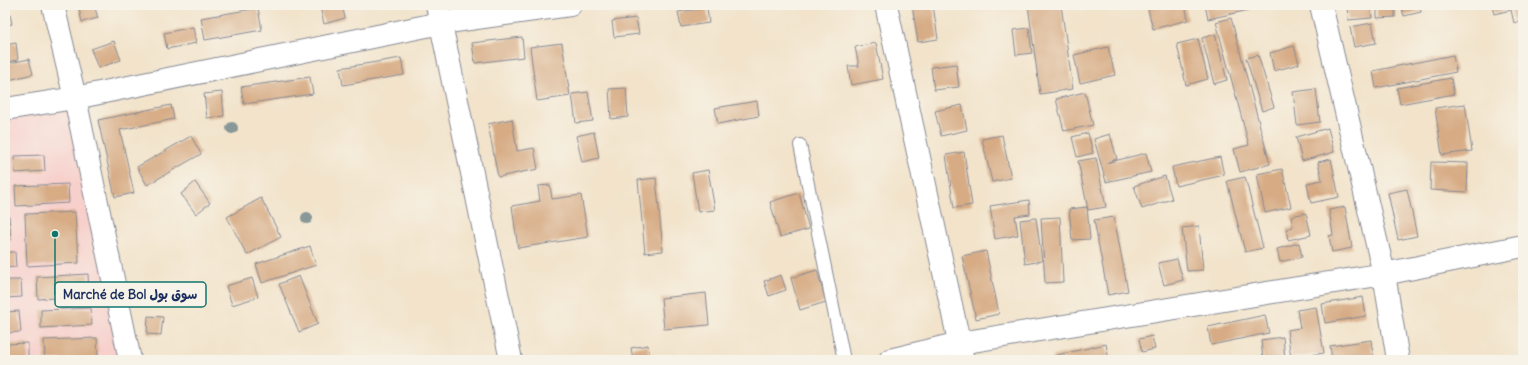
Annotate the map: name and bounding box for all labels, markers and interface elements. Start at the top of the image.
callout: Marché de Bol سوق بول [55,282,206,307]
text: Marché de Bol سوق بول [63,286,197,303]

